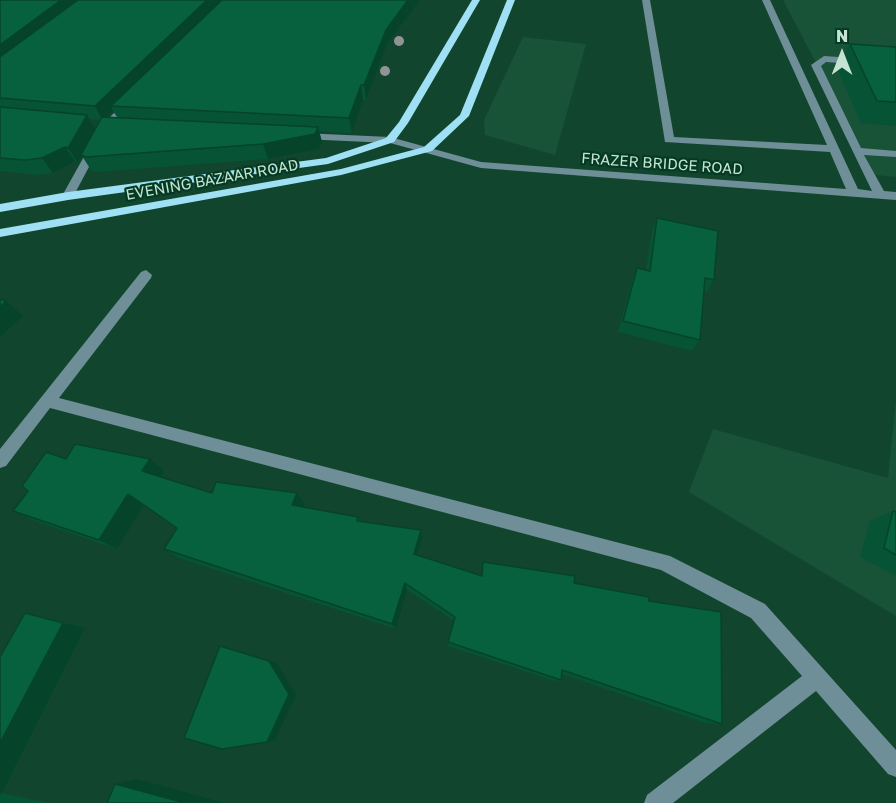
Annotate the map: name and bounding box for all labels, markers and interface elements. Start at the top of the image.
north arrow [812,24,872,84]
text: N [836,26,848,46]
street label: FRAZER BRIDGE ROAD [581,149,743,179]
street label: EVENING BAZAAR ROAD [124,156,300,204]

